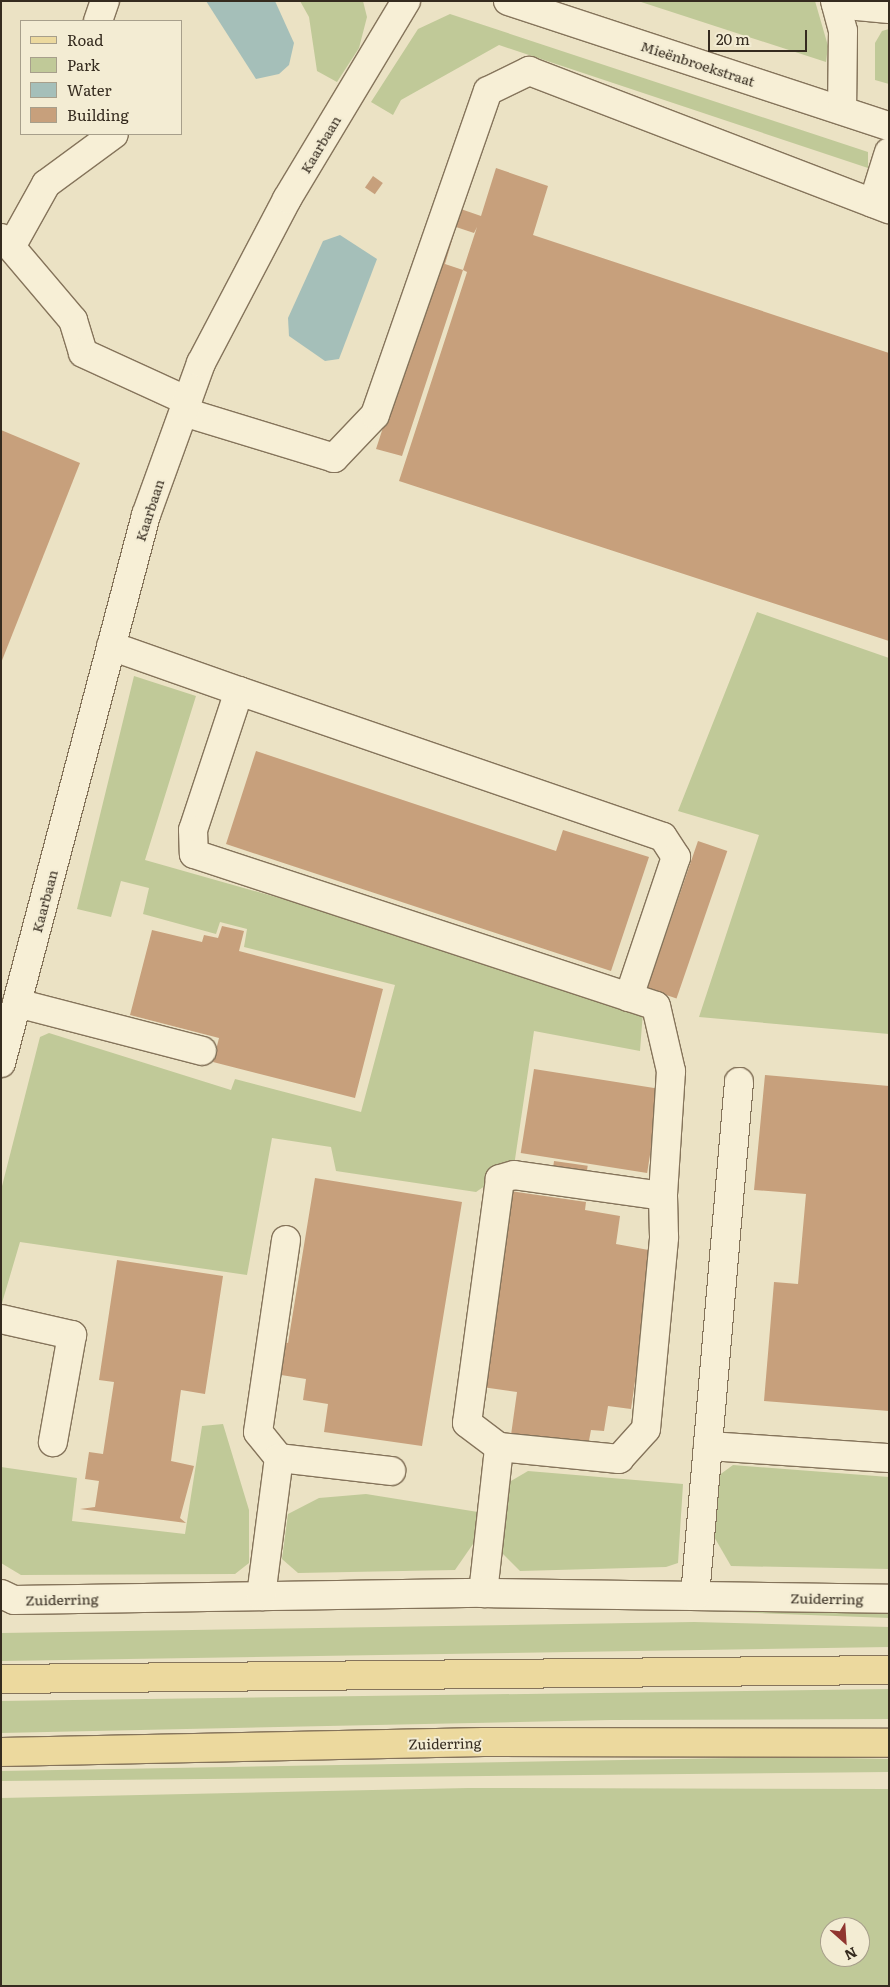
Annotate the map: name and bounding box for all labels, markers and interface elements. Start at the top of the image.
legend [20,20,182,135]
scale bar [710,20,809,52]
text: 20 m [716,27,750,50]
text: Road [67,28,103,51]
street label: Mieënbroekstraat [639,37,757,89]
text: Park [67,53,100,76]
text: Water [67,78,112,101]
text: Building [67,103,129,126]
street label: Kaarbaan [296,112,344,176]
street label: Kaarbaan [131,477,167,543]
street label: Kaarbaan [28,868,60,934]
street label: Zuiderring [790,1589,864,1607]
street label: Zuiderring [25,1590,99,1608]
street label: Zuiderring [408,1734,482,1752]
north arrow [820,1917,870,1967]
text: N [841,1943,861,1966]

